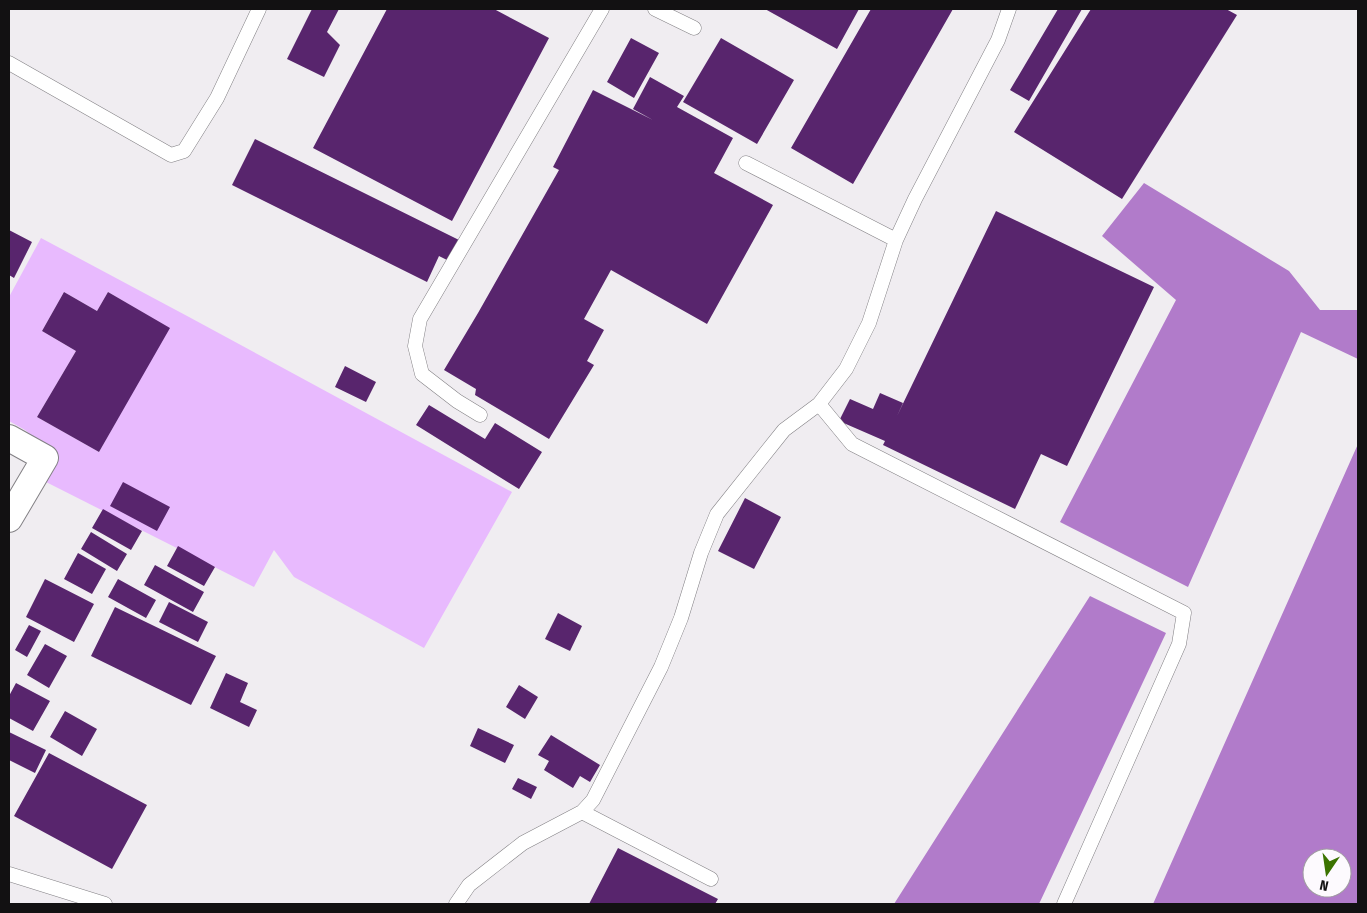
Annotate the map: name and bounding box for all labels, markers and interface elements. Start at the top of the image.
north arrow [1302,848,1352,898]
text: N [1318,876,1330,894]

